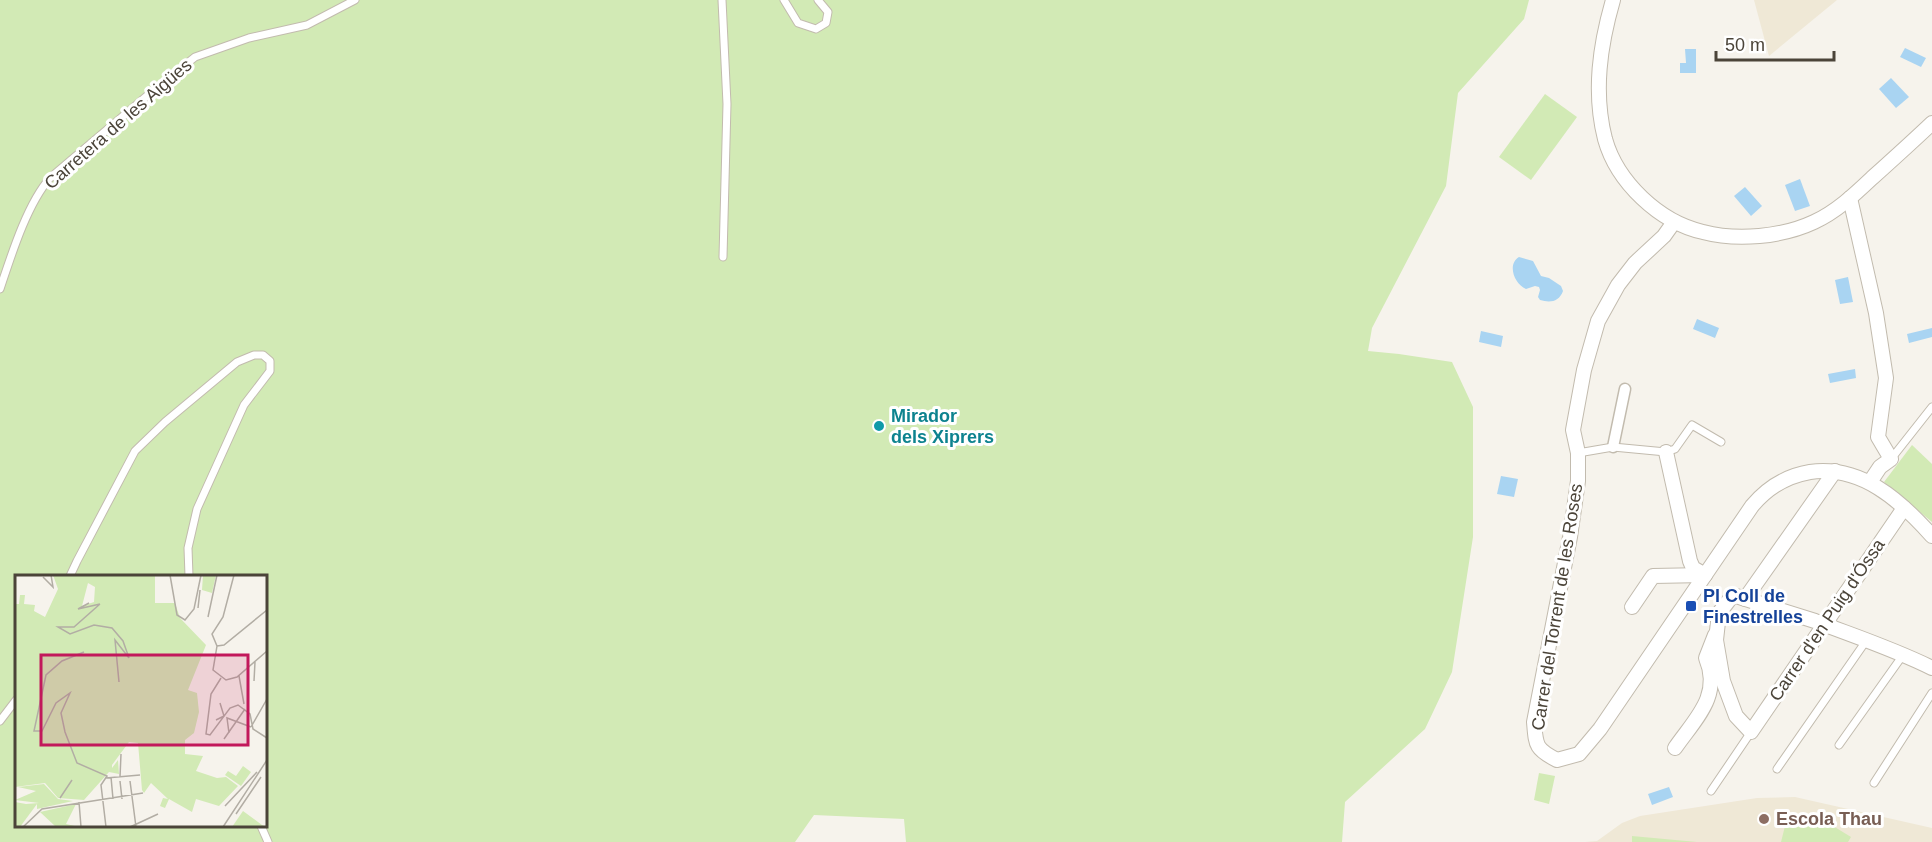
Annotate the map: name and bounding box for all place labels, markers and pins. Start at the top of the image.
place label: Mirador dels Xiprers [891,406,994,447]
marker: Mirador dels Xiprers [872,419,886,433]
place label: Pl Coll de Finestrelles [1703,586,1803,627]
marker: Pl Coll de Finestrelles [1684,599,1698,613]
place label: Escola Thau [1776,809,1882,829]
marker: Escola Thau [1757,812,1771,826]

